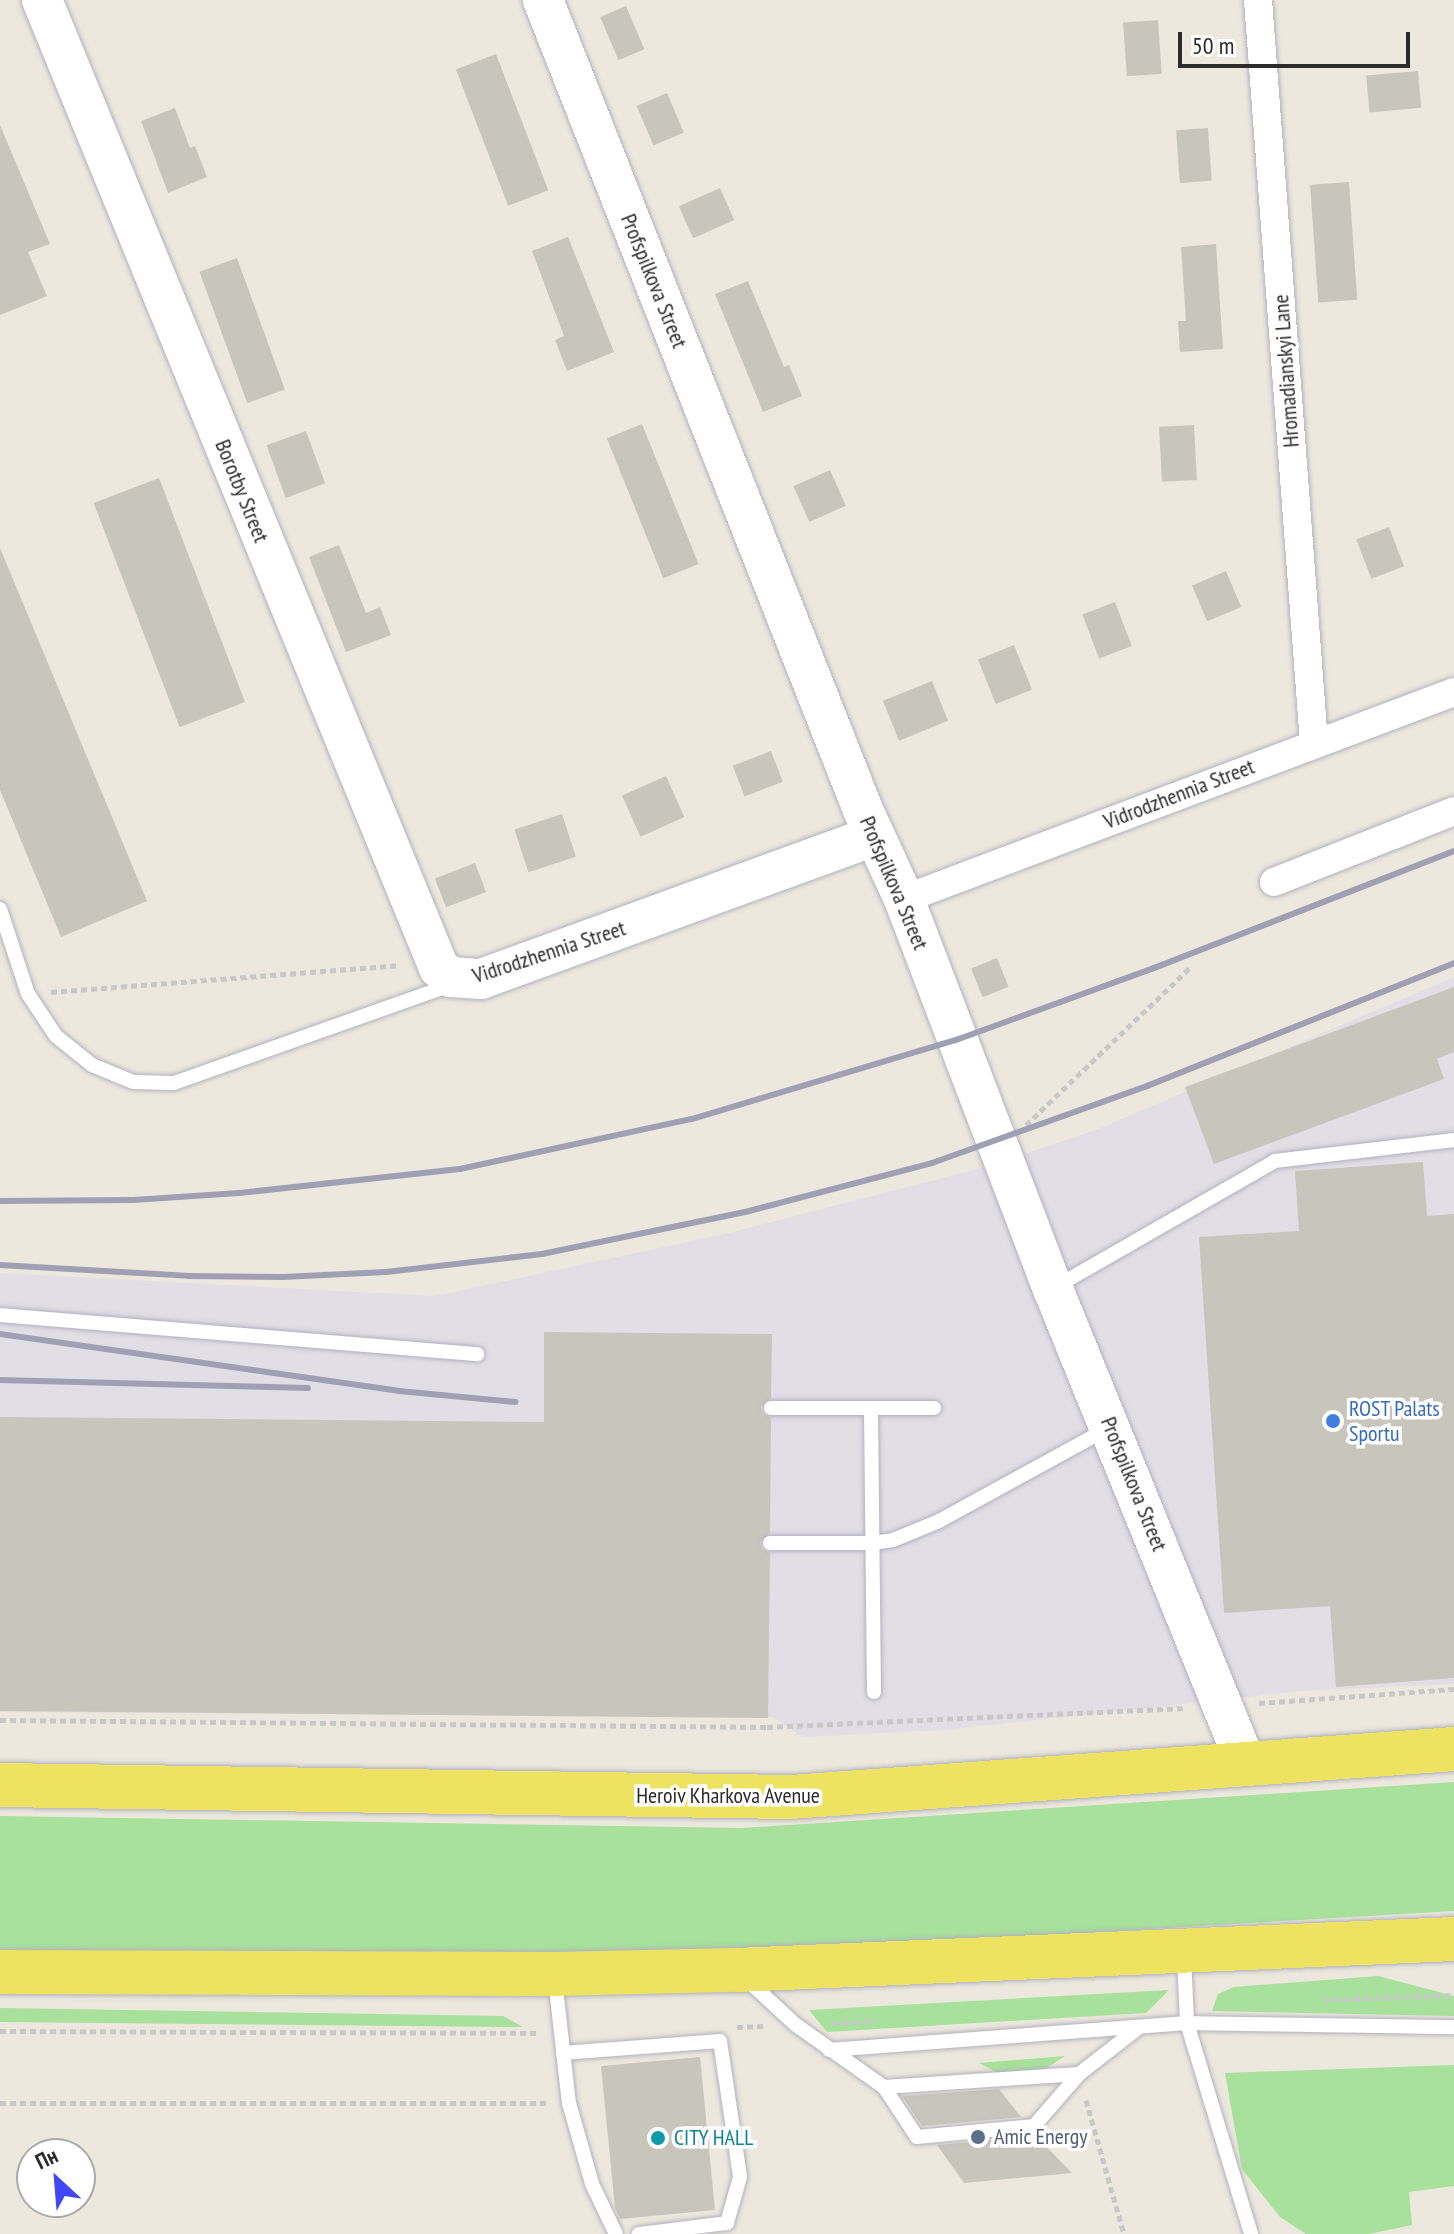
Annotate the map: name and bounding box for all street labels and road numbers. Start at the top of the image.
street label: Profspilkova Street [615,210,693,352]
street label: Hromadianskyi Lane [1267,294,1305,448]
street label: Borotby Street [209,435,275,547]
street label: Vidrodzhennia Street [1100,753,1258,835]
street label: Profspilkova Street [854,812,934,954]
street label: Vidrodzhennia Street [469,915,629,989]
street label: Profspilkova Street [1095,1413,1173,1555]
street label: Heroiv Kharkova Avenue [636,1783,820,1809]

